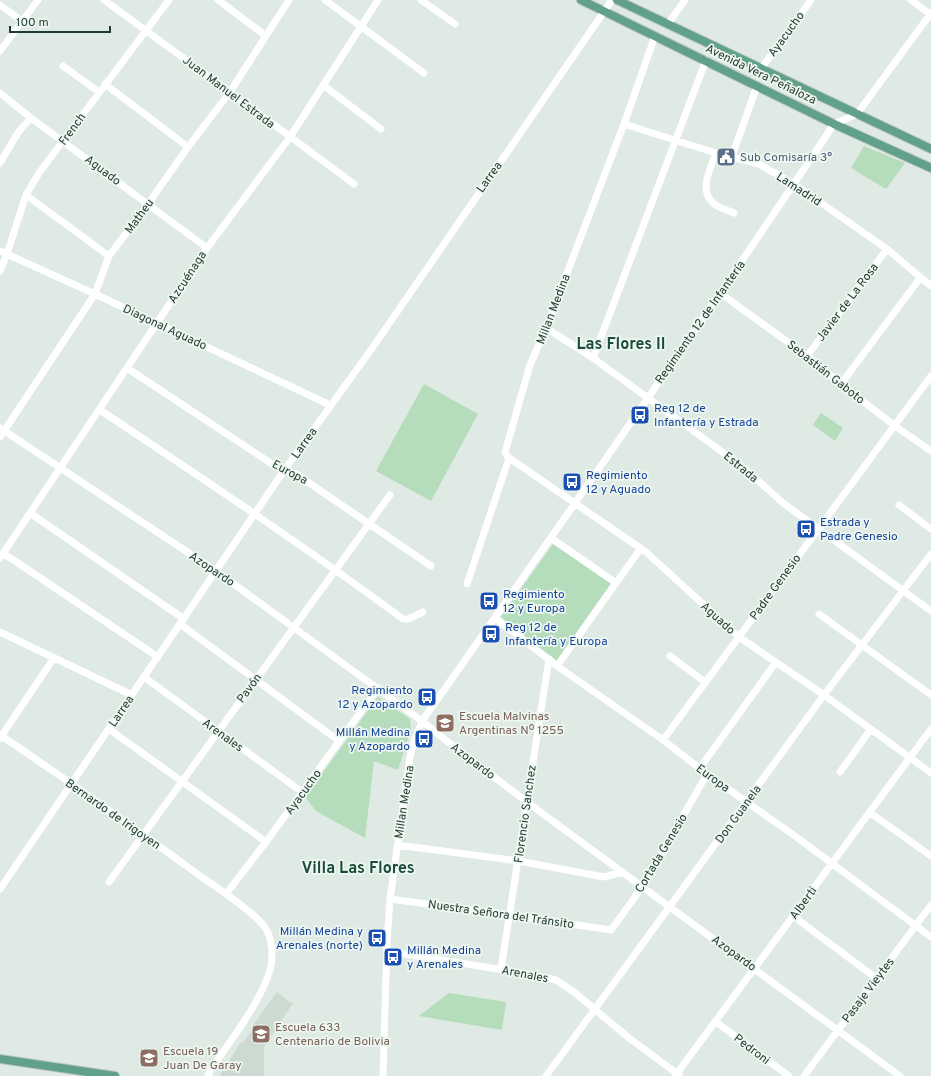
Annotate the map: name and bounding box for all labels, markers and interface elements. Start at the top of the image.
scale bar [10,8,110,34]
street label: Ayacucho [765,8,809,60]
text: 100 m [16,15,49,31]
street label: Avenida Vera Peñaloza [702,41,819,109]
street label: Juan Manuel Estrada [179,53,278,133]
street label: French [56,110,90,149]
public building icon: Sub Comisaría 3° [715,146,737,168]
place label: Sub Comisaría 3° [740,150,832,166]
street label: Aguado [81,152,124,190]
street label: Larrea [473,159,506,196]
street label: Lamadrid [773,169,824,210]
street label: Matheu [122,196,158,237]
street label: Azcuénaga [165,248,211,307]
street label: Regimiento 12 de Infantería [652,258,750,387]
street label: Javier de La Rosa [813,260,882,345]
street label: Millan Medina [533,272,575,347]
street label: Diagonal Aguado [120,301,210,355]
district label: Las Flores II [577,335,665,355]
street label: Sebastián Gaboto [783,337,868,408]
place label: Reg 12 de Infantería y Estrada [654,401,759,431]
bus stop icon: Reg 12 de Infantería y Estrada [629,404,651,426]
street label: Larrea [288,425,321,462]
street label: Estrada [720,449,761,487]
street label: Europa [269,457,310,489]
place label: Regimiento 12 y Aguado [586,468,651,498]
bus stop icon: Regimiento 12 y Aguado [561,471,583,493]
place label: Estrada y Padre Genesio [820,515,898,545]
bus stop icon: Estrada y Padre Genesio [795,518,817,540]
street label: Azopardo [185,549,238,591]
street label: Padre Genesio [747,551,805,624]
place label: Regimiento 12 y Europa [503,587,565,617]
bus stop icon: Regimiento 12 y Europa [478,590,500,612]
street label: Aguado [697,599,738,639]
place label: Reg 12 de Infantería y Europa [505,620,607,650]
bus stop icon: Reg 12 de Infantería y Europa [480,623,502,645]
street label: Pavón [234,670,266,707]
place label: Regimiento 12 y Azopardo [338,683,413,713]
bus stop icon: Regimiento 12 y Azopardo [416,686,438,708]
street label: Larrea [105,693,138,730]
place label: Escuela Malvinas Argentinas Nº 1255 [459,709,564,739]
school or university icon: Escuela Malvinas Argentinas Nº 1255 [434,712,456,734]
street label: Arenales [199,715,246,756]
place label: Millán Medina y Azopardo [336,725,410,755]
bus stop icon: Millán Medina y Azopardo [413,728,435,750]
street label: Azopardo [447,740,498,784]
street label: Europa [692,761,733,797]
street label: Millan Medina [391,764,419,840]
street label: Florencio Sanchez [511,764,541,864]
street label: Ayacucho [282,766,326,818]
street label: Bernardo de Irigoyen [62,776,163,854]
street label: Don Guanela [712,782,765,847]
street label: Cortada Genesio [632,811,692,896]
district label: Villa Las Flores [301,859,415,879]
street label: Alberti [786,884,821,923]
street label: Nuestra Señora del Tránsito [427,897,575,933]
place label: Millán Medina y Arenales (norte) [276,924,363,954]
bus stop icon: Millán Medina y Arenales (norte) [366,927,388,949]
street label: Azopardo [708,932,759,976]
place label: Millán Medina y Arenales [407,943,481,973]
bus stop icon: Millán Medina y Arenales [382,946,404,968]
street label: Pasaje Vieytes [839,955,899,1026]
street label: Arenales [500,963,550,987]
place label: Escuela 633 Centenario de Bolivia [275,1020,390,1050]
school or university icon: Escuela 633 Centenario de Bolivia [250,1023,272,1045]
street label: Pedroni [730,1031,773,1069]
place label: Escuela 19 Juan De Garay [163,1044,242,1074]
school or university icon: Escuela 19 Juan De Garay [138,1047,160,1069]

